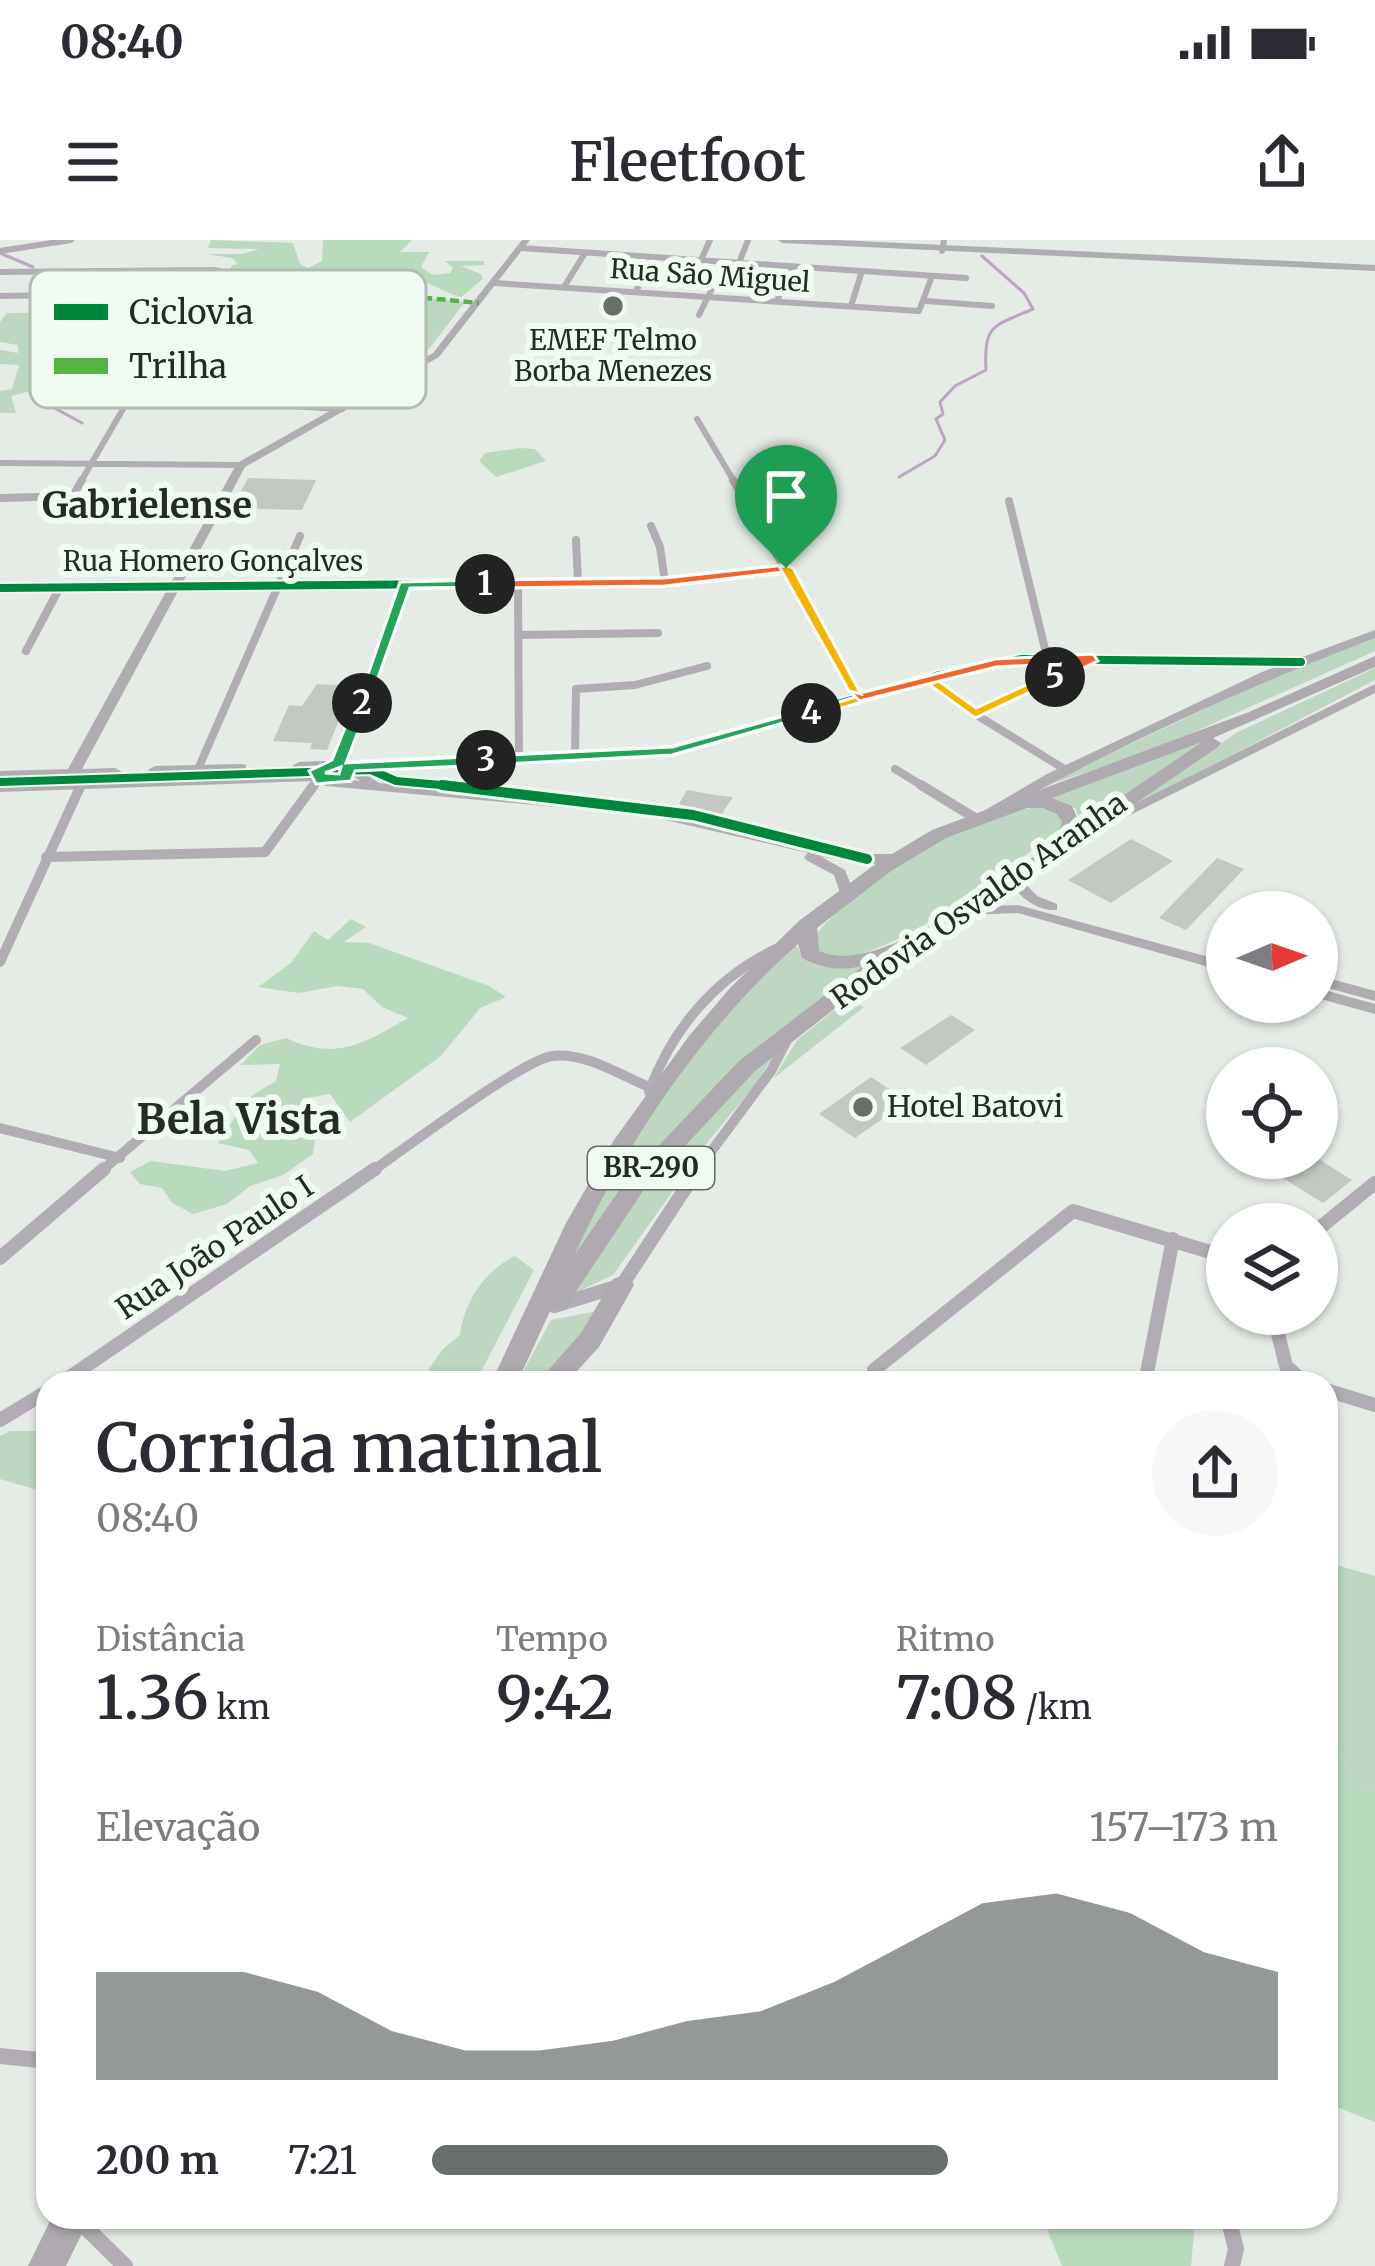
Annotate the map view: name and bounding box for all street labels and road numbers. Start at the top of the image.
street label: Rua São Miguel [609,251,811,300]
street label: Rua Homero Gonçalves [63,544,363,578]
street label: Rodovia Osvaldo Aranha [823,784,1134,1017]
road number: BR-290 [588,1147,714,1189]
street label: Rua João Paulo I [109,1167,320,1327]

